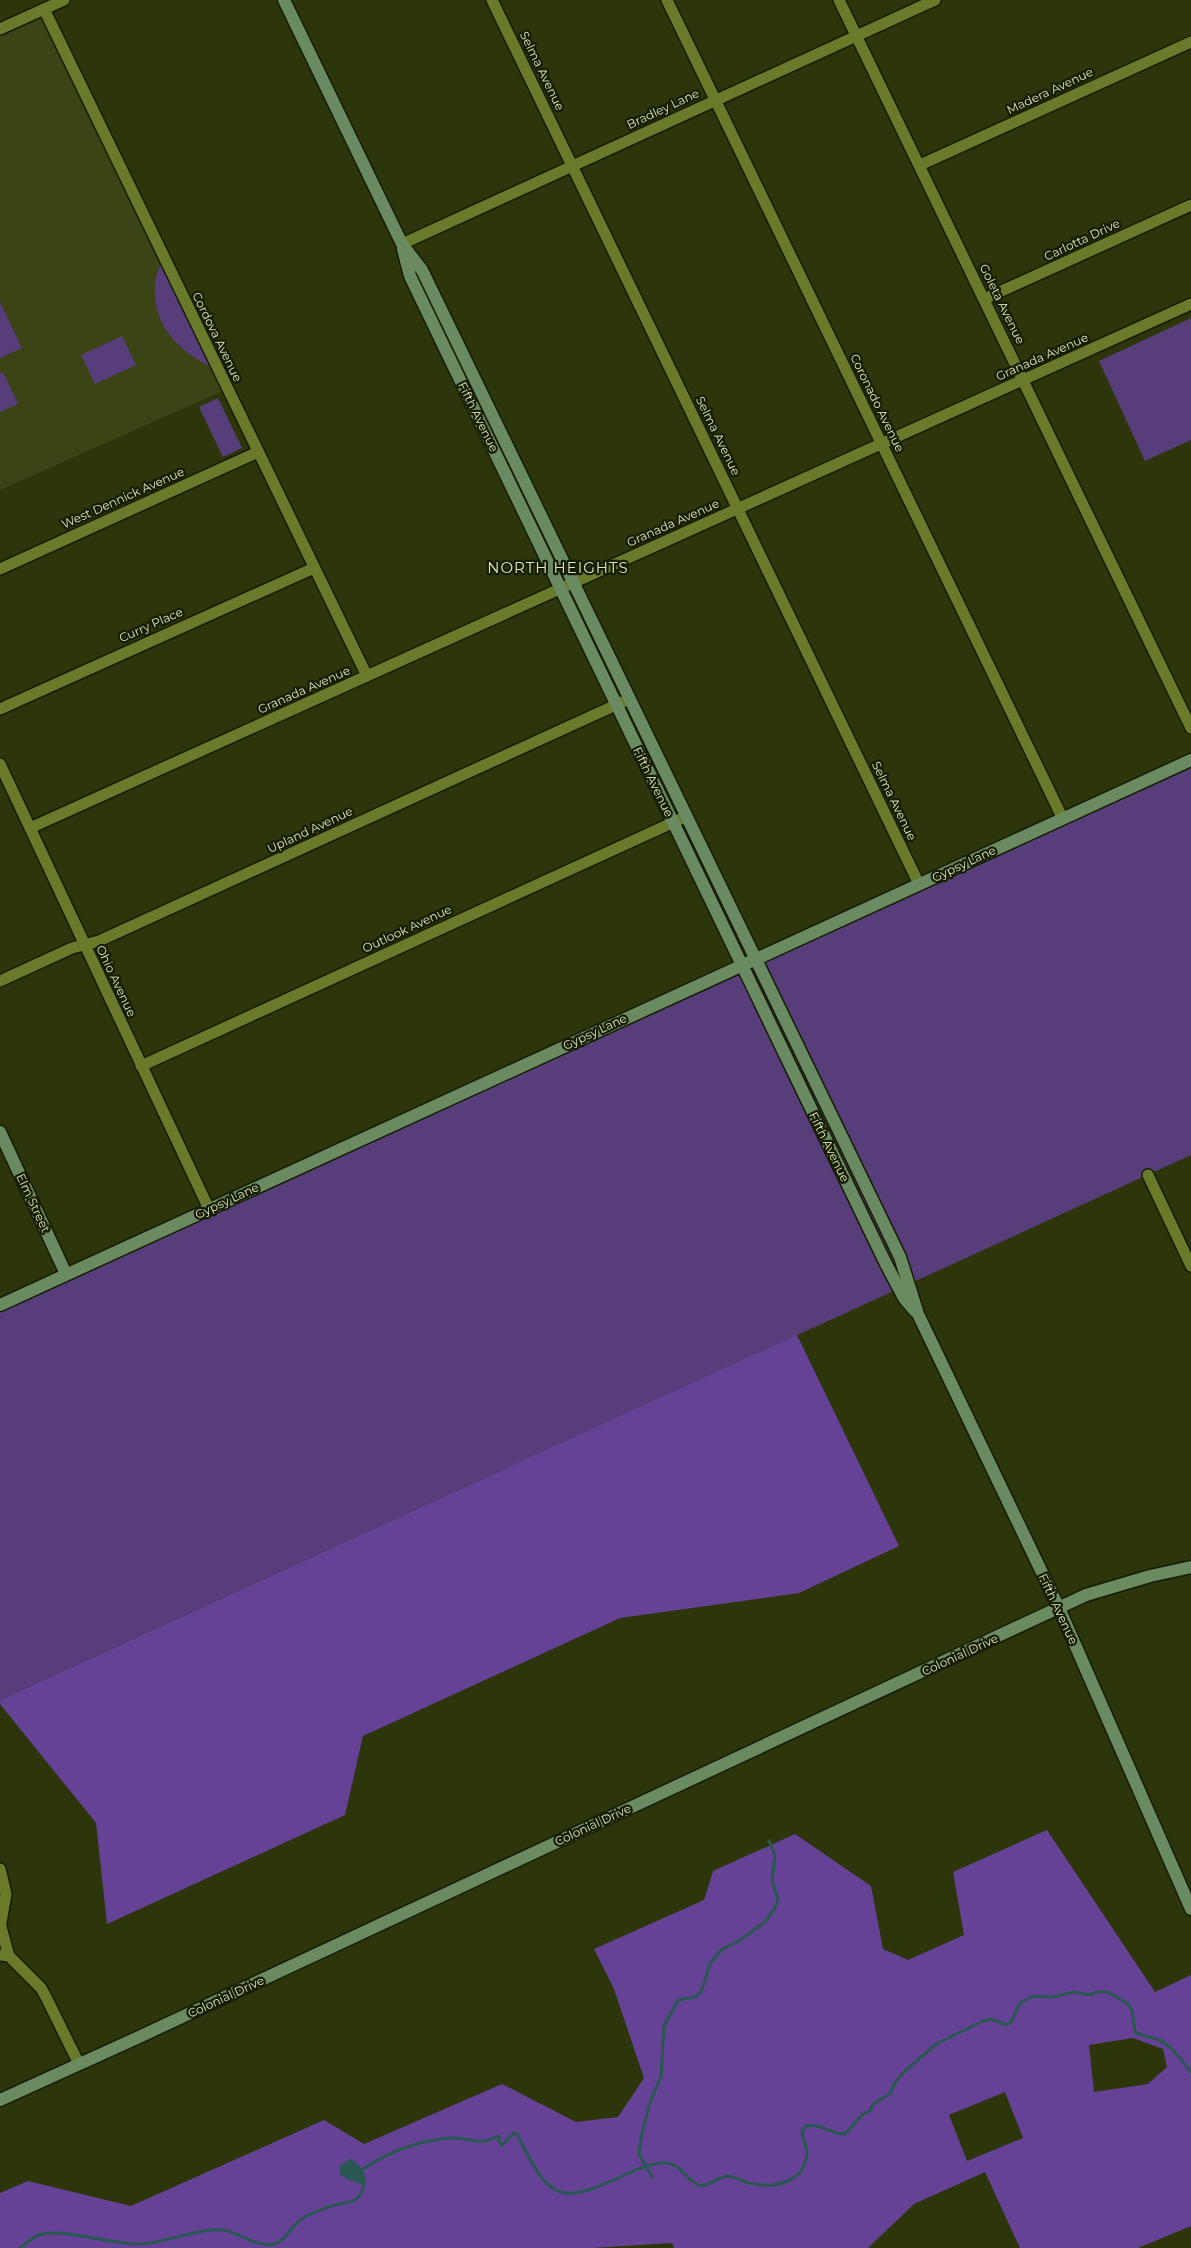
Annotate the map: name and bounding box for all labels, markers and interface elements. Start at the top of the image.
street label: Selma Avenue [517,29,568,113]
street label: Madera Avenue [1004,64,1095,117]
street label: Bradley Lane [624,85,701,132]
street label: Carlotta Drive [1041,215,1122,264]
street label: Goleta Avenue [977,261,1028,346]
street label: Cordova Avenue [189,290,246,384]
street label: Granada Avenue [993,329,1090,384]
street label: Coronado Avenue [847,351,908,454]
street label: Fifth Avenue [455,379,502,454]
street label: Selma Avenue [693,394,744,478]
street label: West Dennick Avenue [59,464,186,531]
street label: Granada Avenue [624,495,721,550]
district label: NORTH HEIGHTS [487,558,629,577]
street label: Curry Place [117,604,185,645]
street label: Granada Avenue [255,662,352,717]
street label: Fifth Avenue [630,744,677,819]
street label: Selma Avenue [869,759,920,843]
street label: Upland Avenue [265,803,355,856]
street label: Gypsy Lane [929,842,998,885]
street label: Outlook Avenue [360,901,454,956]
street label: Ohio Avenue [93,943,140,1019]
street label: Gypsy Lane [560,1010,629,1053]
street label: Fifth Avenue [806,1109,853,1184]
street label: Elm Street [13,1171,54,1235]
street label: Gypsy Lane [192,1179,261,1222]
street label: Fifth Avenue [1036,1571,1081,1647]
street label: Colonial Drive [919,1630,1000,1679]
street label: Colonial Drive [552,1800,633,1849]
street label: Colonial Drive [185,1972,266,2021]

